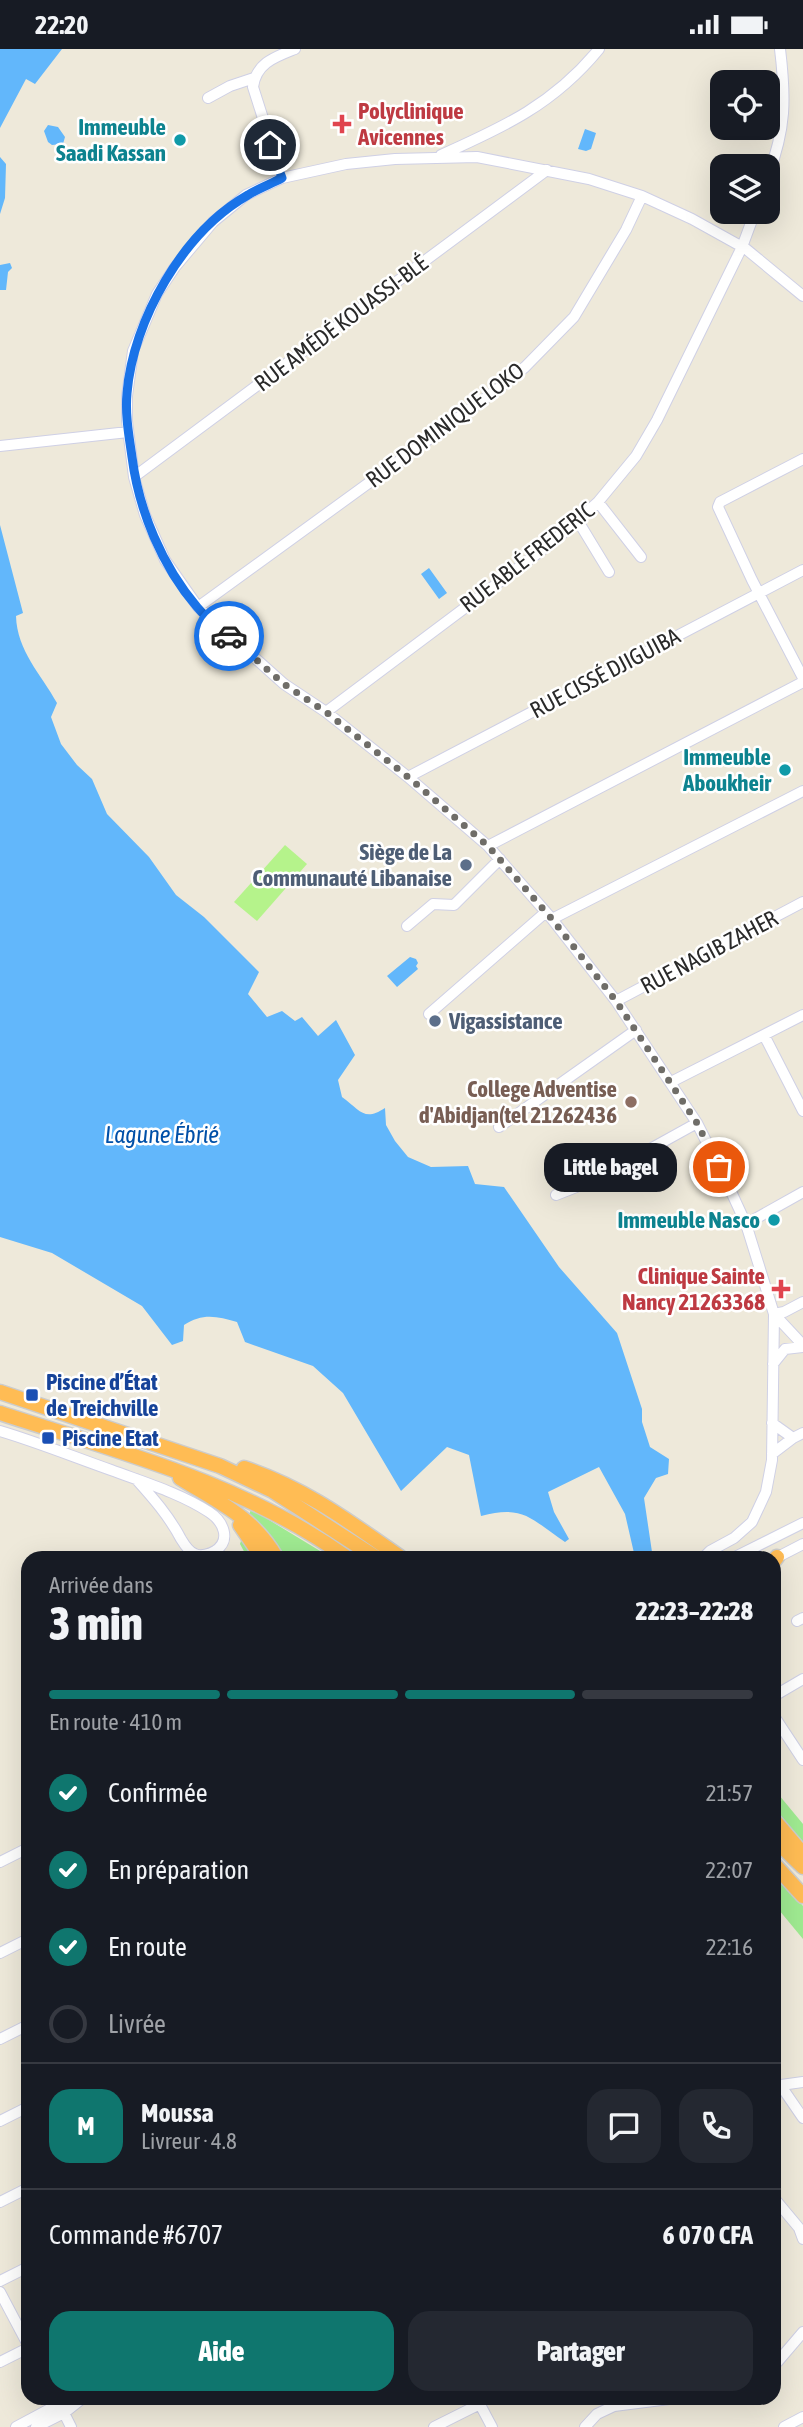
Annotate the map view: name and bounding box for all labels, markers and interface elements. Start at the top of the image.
text: 22:20 [35,10,89,40]
map controls [710,70,780,224]
button: locate [710,70,780,140]
place label: Polyclinique Avicennes [357,98,464,150]
place label: Immeuble Saadi Kassan [56,114,166,166]
marker: Polyclinique Avicennes [332,114,352,134]
pin [240,115,300,175]
icon: home [251,126,289,164]
marker: Immeuble Saadi Kassan [172,132,188,148]
button: layers [710,154,780,224]
street label: RUE AMÉDÉ KOUASSI-BLÉ [249,249,433,396]
street label: RUE DOMINIQUE LOKO [361,357,529,493]
street label: RUE ABLÉ FREDERIC [455,497,599,617]
courier [194,601,264,671]
icon: car [210,617,248,655]
street label: RUE CISSÉ DJIGUIBA [526,622,685,723]
place label: Immeuble Aboukheir [682,744,772,796]
marker: Immeuble Aboukheir [777,762,793,778]
place label: Siège de La Communauté Libanaise [252,839,452,891]
marker: Siège de La Communauté Libanaise [458,857,474,873]
street label: RUE NAGIB ZAHER [636,905,782,999]
place label: Vigassistance [448,1008,563,1034]
marker: Vigassistance [427,1013,443,1029]
place label: College Adventise d'Abidjan(tel 21262436 [419,1076,617,1128]
marker: College Adventise d'Abidjan(tel 21262436 [623,1094,639,1110]
water label: Lagune Ébrié [105,1121,219,1148]
pin [689,1137,749,1197]
callout: Little bagel [544,1143,677,1191]
icon: bag [700,1148,738,1186]
text: Little bagel [563,1154,658,1180]
place label: Immeuble Nasco [617,1207,760,1233]
marker: Immeuble Nasco [766,1212,782,1228]
place label: Clinique Sainte Nancy 21263368 [622,1263,765,1315]
marker: Clinique Sainte Nancy 21263368 [771,1279,791,1299]
place label: Piscine d’État de Treichville [46,1369,159,1421]
marker: Piscine d’État de Treichville [24,1387,40,1403]
place label: Piscine Etat [62,1425,159,1451]
marker: Piscine Etat [40,1430,56,1446]
text: Arrivée dans [49,1572,153,1598]
text: 22:23–22:28 [636,1596,753,1626]
text: 3 min [49,1597,143,1650]
text: En route · 410 m [49,1709,182,1735]
icon: check [49,1774,87,1812]
text: Confirmée [108,1778,208,1808]
text: 21:57 [706,1780,753,1806]
icon: check [49,1851,87,1889]
text: En préparation [108,1855,249,1885]
text: 22:07 [705,1857,753,1883]
icon: check [49,1928,87,1966]
text: En route [108,1932,187,1962]
text: 22:16 [706,1934,753,1960]
text: Livrée [108,2009,166,2039]
button: chat [587,2089,661,2163]
button: phone [679,2089,753,2163]
text: Moussa [141,2098,214,2128]
text: M [77,2111,95,2141]
text: Livreur · 4.8 [141,2128,237,2154]
text: Commande #6707 [49,2220,223,2250]
text: 6 070 CFA [663,2220,753,2250]
button: Aide [49,2311,394,2391]
button: Partager [408,2311,753,2391]

